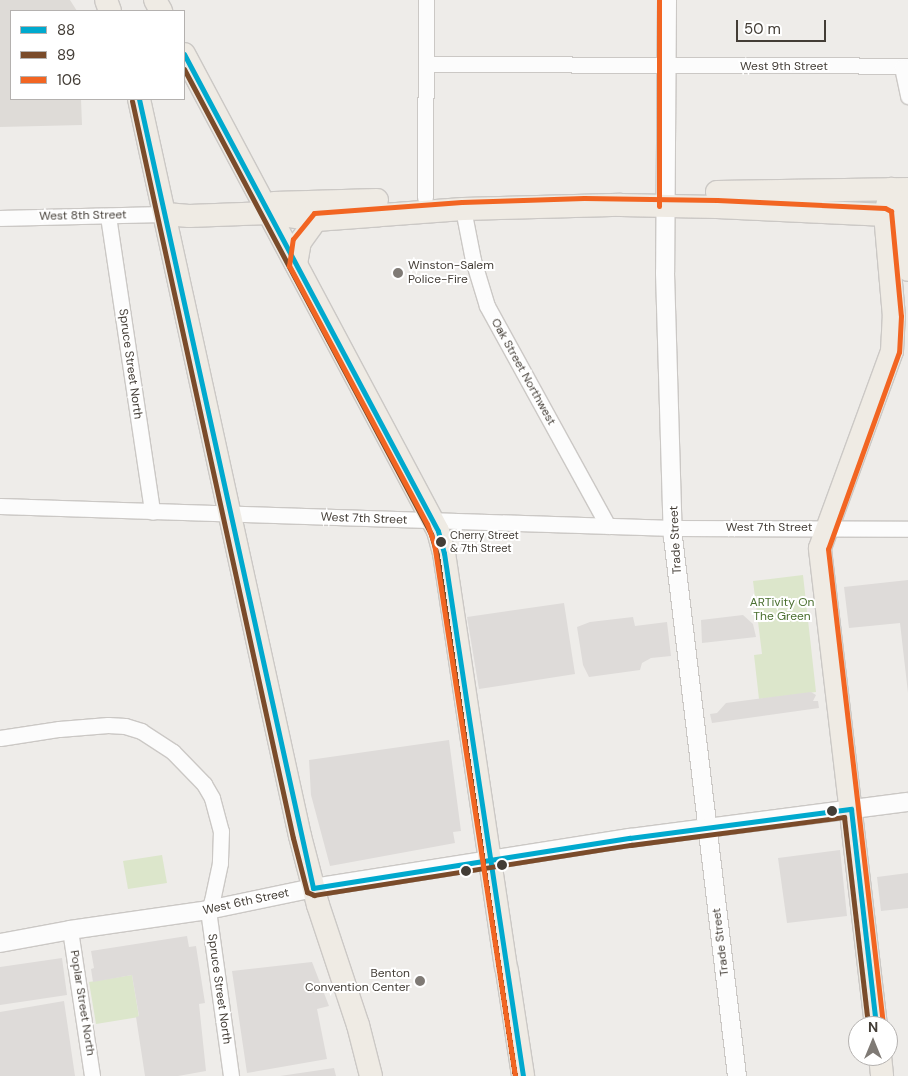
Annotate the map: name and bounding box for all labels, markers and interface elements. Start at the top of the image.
legend [10,10,185,100]
scale bar [738,10,828,42]
text: 50 m [744,19,781,39]
text: 88 [57,20,75,40]
text: 89 [57,45,75,65]
street label: West 9th Street [740,60,828,74]
text: 106 [57,70,81,90]
street label: West 8th Street [39,208,127,224]
place label: Winston-Salem Police-Fire [408,259,494,287]
marker: Winston-Salem Police-Fire [392,267,404,279]
street label: Spruce Street North [115,308,145,420]
street label: Oak Street Northwest [488,316,558,428]
street label: Trade Street [667,505,685,575]
street label: West 7th Street [320,510,408,528]
street label: West 7th Street [726,521,812,535]
place label: Cherry Street & 7th Street [450,529,519,555]
marker: Cherry Street & 7th Street [436,537,446,547]
park label: ARTivity On The Green [750,596,814,624]
unlabelled marker [827,806,837,816]
unlabelled marker [497,860,507,870]
unlabelled marker [461,866,471,876]
street label: West 6th Street [202,886,290,918]
street label: Trade Street [710,907,732,977]
street label: Spruce Street North [204,933,234,1045]
street label: Poplar Street North [67,949,97,1057]
place label: Benton Convention Center [305,967,410,995]
marker: Benton Convention Center [414,975,426,987]
north arrow [848,1016,898,1066]
text: N [868,1018,878,1036]

